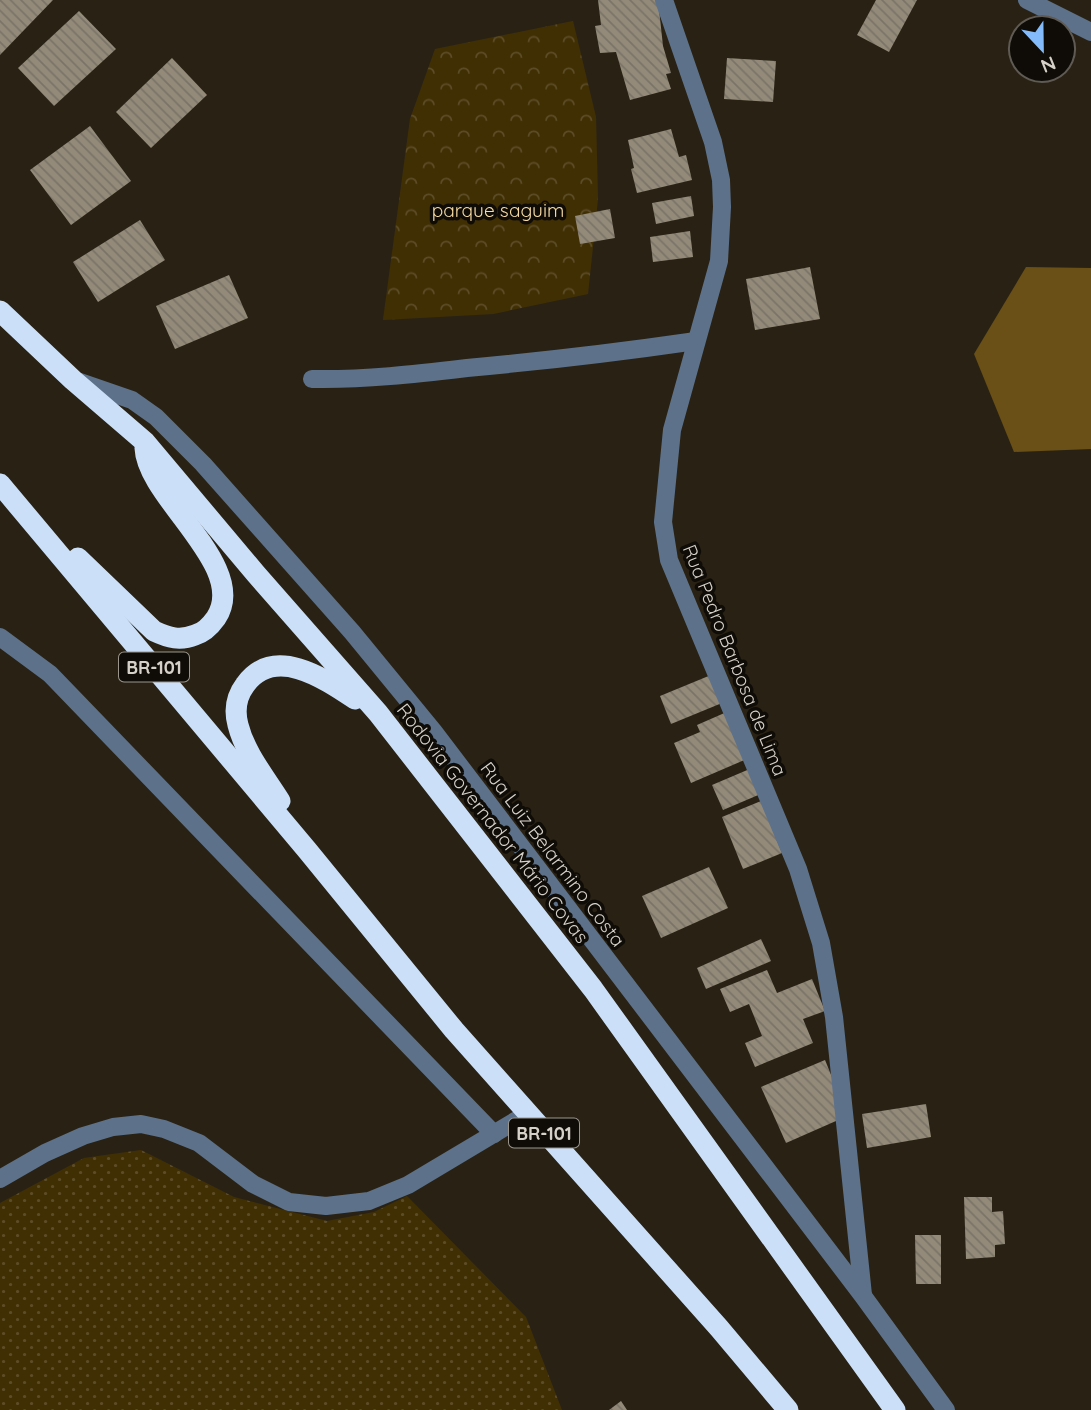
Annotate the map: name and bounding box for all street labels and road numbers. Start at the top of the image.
street label: Rua Pedro Barbosa de Lima [678,541,792,779]
road number: BR-101 [119,652,189,682]
street label: Rodovia Governador Mário Covas [392,698,594,948]
street label: Rua Luiz Belarmino Costa [476,757,630,951]
road number: BR-101 [509,1118,579,1148]

